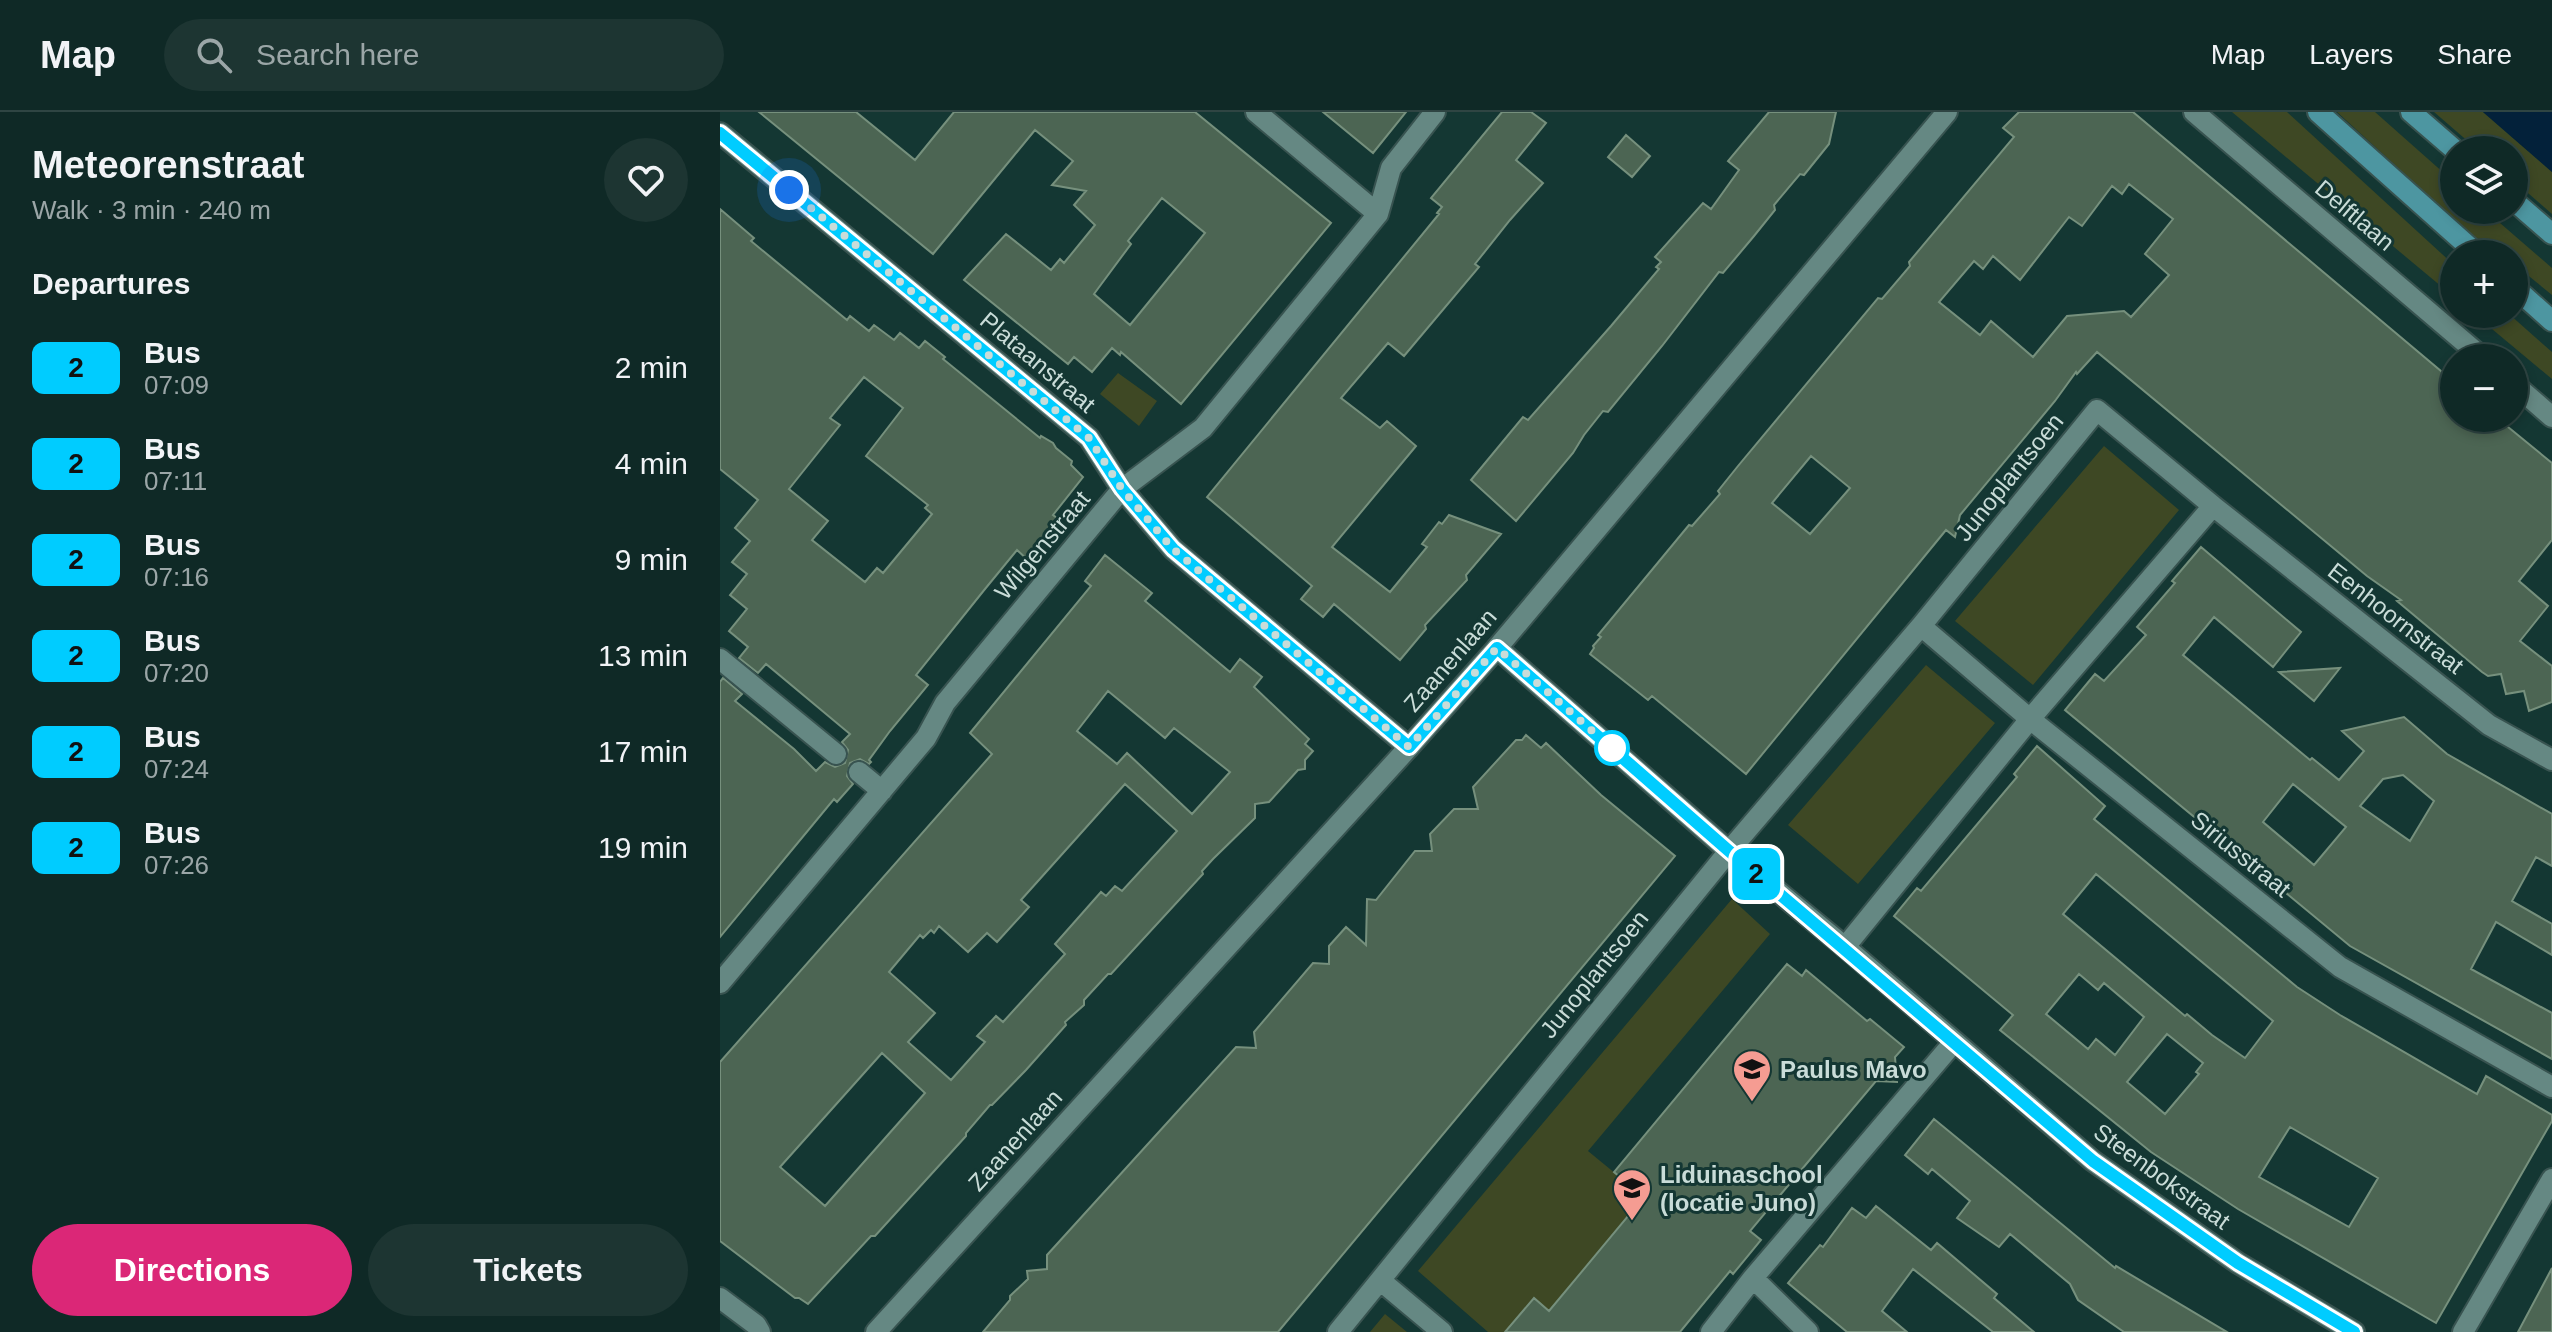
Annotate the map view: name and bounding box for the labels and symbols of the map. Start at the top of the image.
your location [769,170,809,210]
street label: Delftlaan [2310,174,2400,256]
street label: Plataanstraat [975,306,1101,418]
street label: Junoplantsoen [1949,408,2069,546]
street label: Wilgenstraat [989,485,1095,605]
street label: Eenhoornstraat [2323,557,2469,679]
street label: Zaanenlaan [1398,603,1502,717]
unlabelled marker [1595,731,1629,765]
street label: Siriusstraat [2186,806,2296,902]
line badge: 2 [1730,848,1782,900]
street label: Junoplantsoen [1534,905,1654,1043]
school or university icon: Paulus Mavo [1731,1048,1773,1103]
place label: Paulus Mavo [1780,1056,1927,1083]
street label: Zaanenlaan [963,1084,1067,1196]
street label: Steenbokstraat [2089,1118,2236,1235]
place label: Liduinaschool (locatie Juno) [1660,1161,1823,1216]
school or university icon: Liduinaschool (locatie Juno) [1611,1167,1653,1222]

